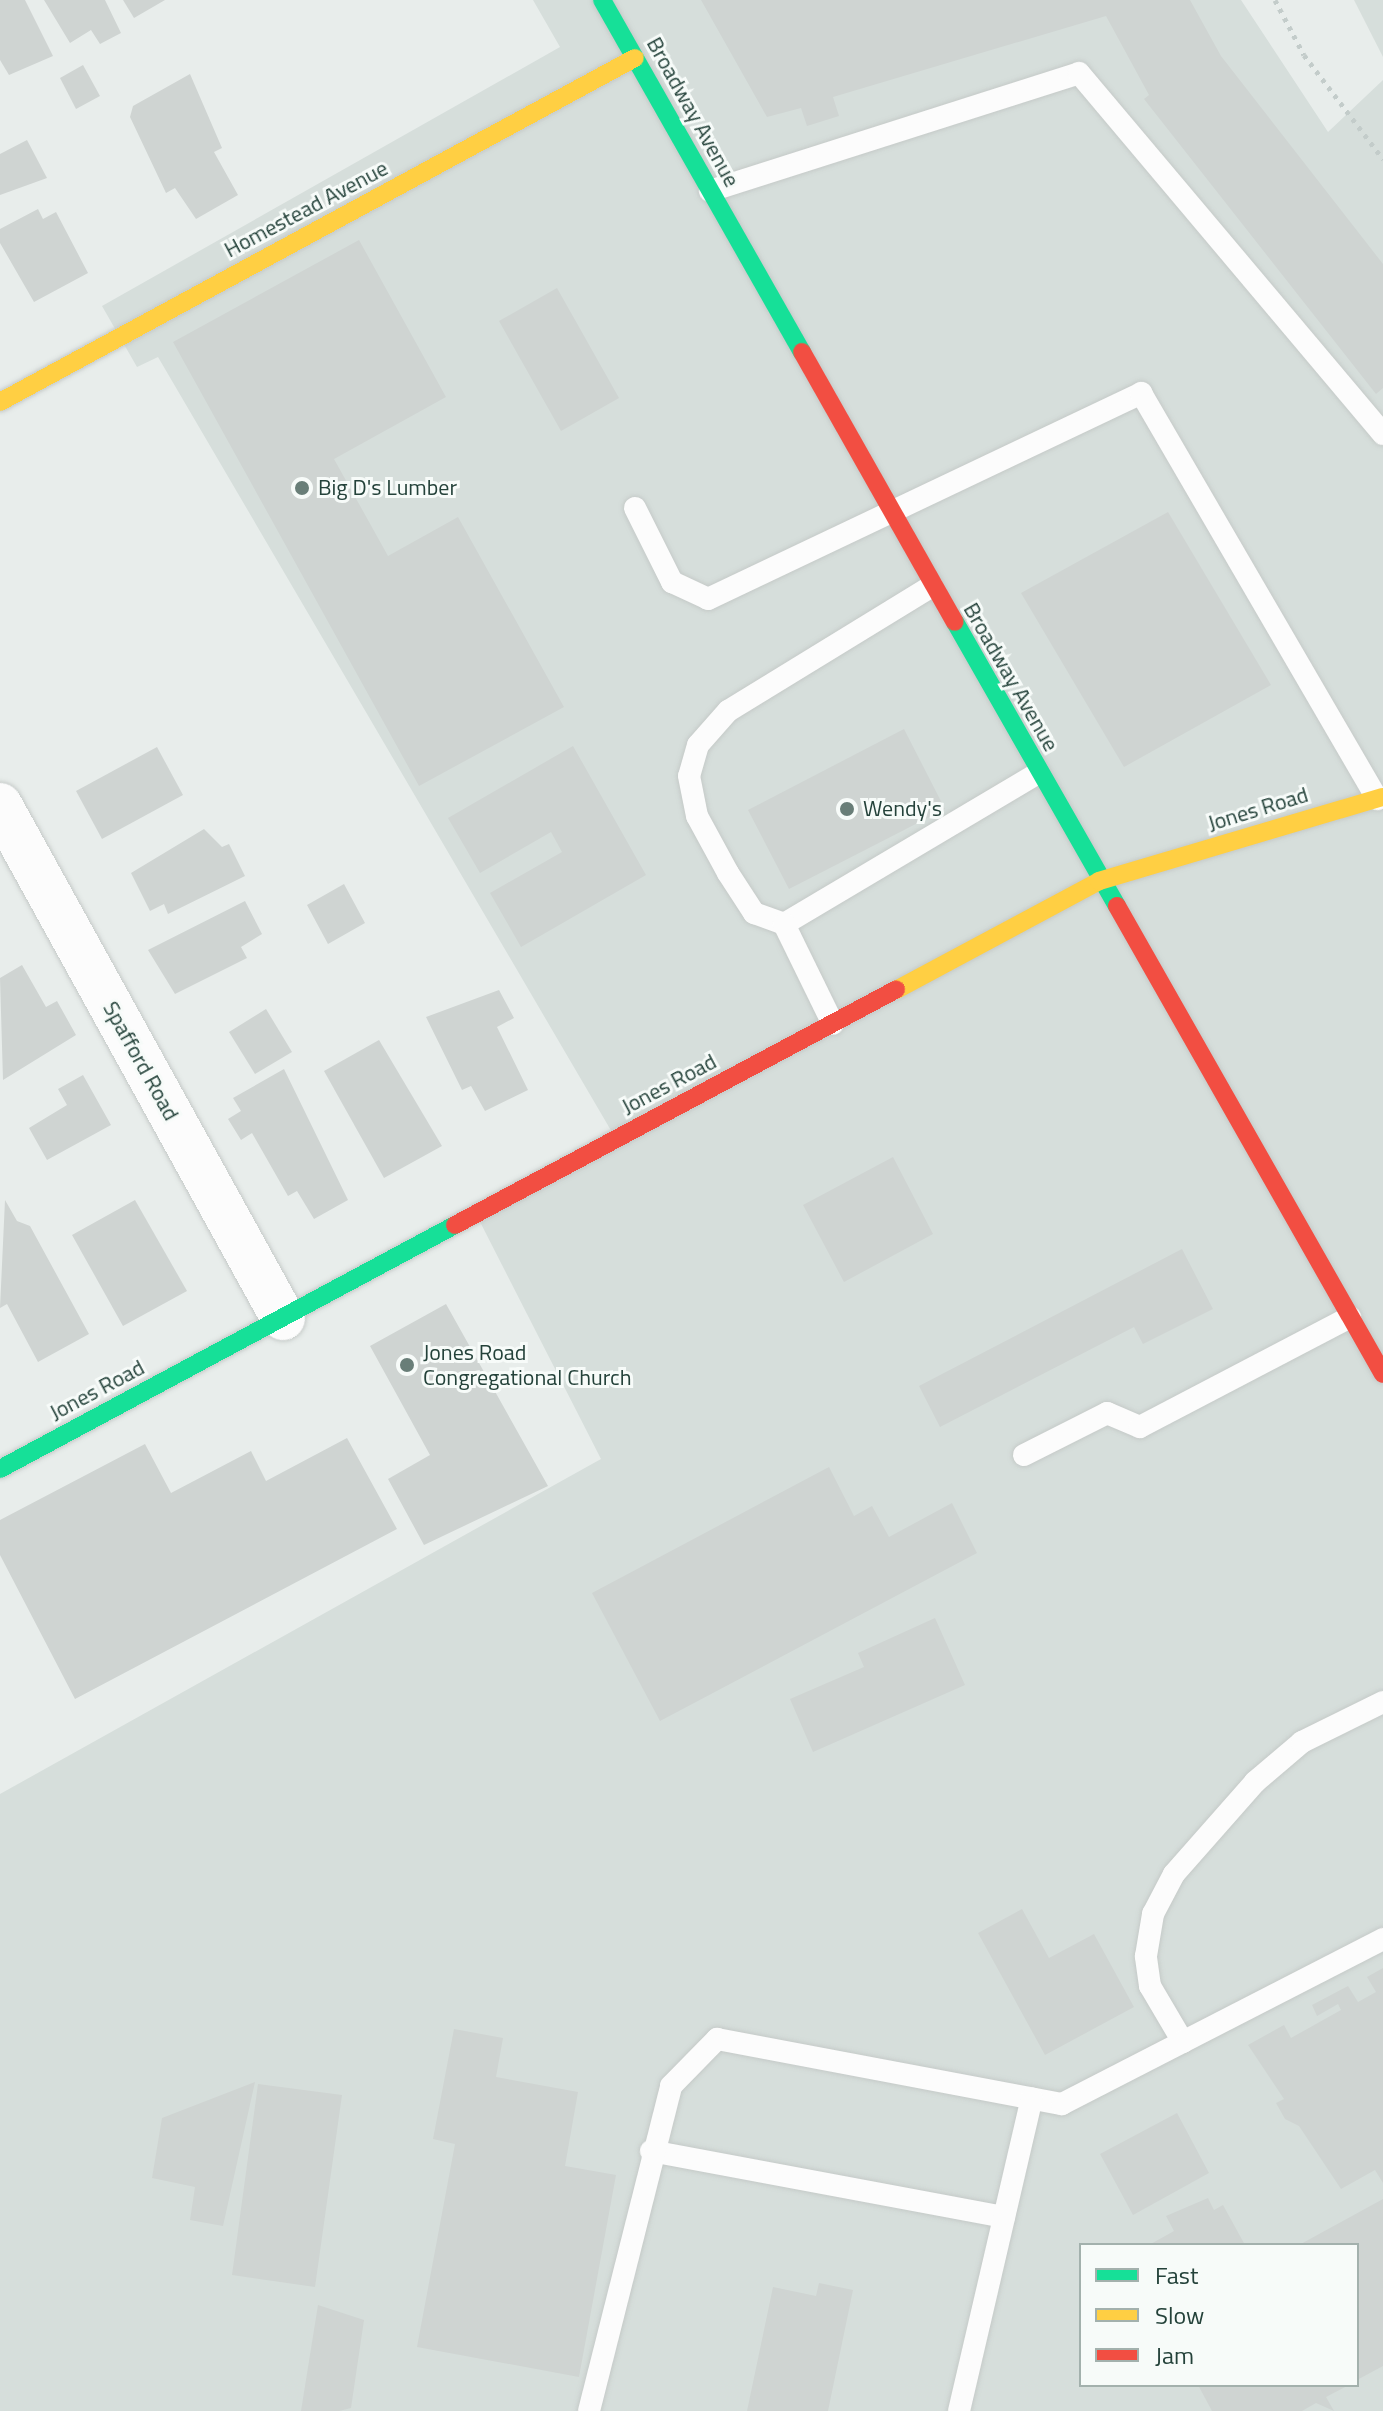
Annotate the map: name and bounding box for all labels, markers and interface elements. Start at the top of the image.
street label: Broadway Avenue [641,33,745,191]
street label: Homestead Avenue [220,155,392,263]
place label: Big D's Lumber [318,475,457,501]
marker: Big D's Lumber [293,479,311,497]
street label: Broadway Avenue [958,598,1064,756]
street label: Jones Road [1205,781,1311,837]
place label: Wendy's [863,796,942,822]
marker: Wendy's [838,800,856,818]
street label: Spafford Road [97,997,185,1125]
street label: Jones Road [617,1048,721,1120]
place label: Jones Road Congregational Church [423,1339,631,1390]
street label: Jones Road [45,1354,149,1426]
marker: Jones Road Congregational Church [398,1356,416,1374]
legend [1079,2243,1359,2387]
text: Fast [1155,2257,1198,2293]
text: Slow [1155,2297,1204,2333]
text: Jam [1155,2337,1194,2373]

